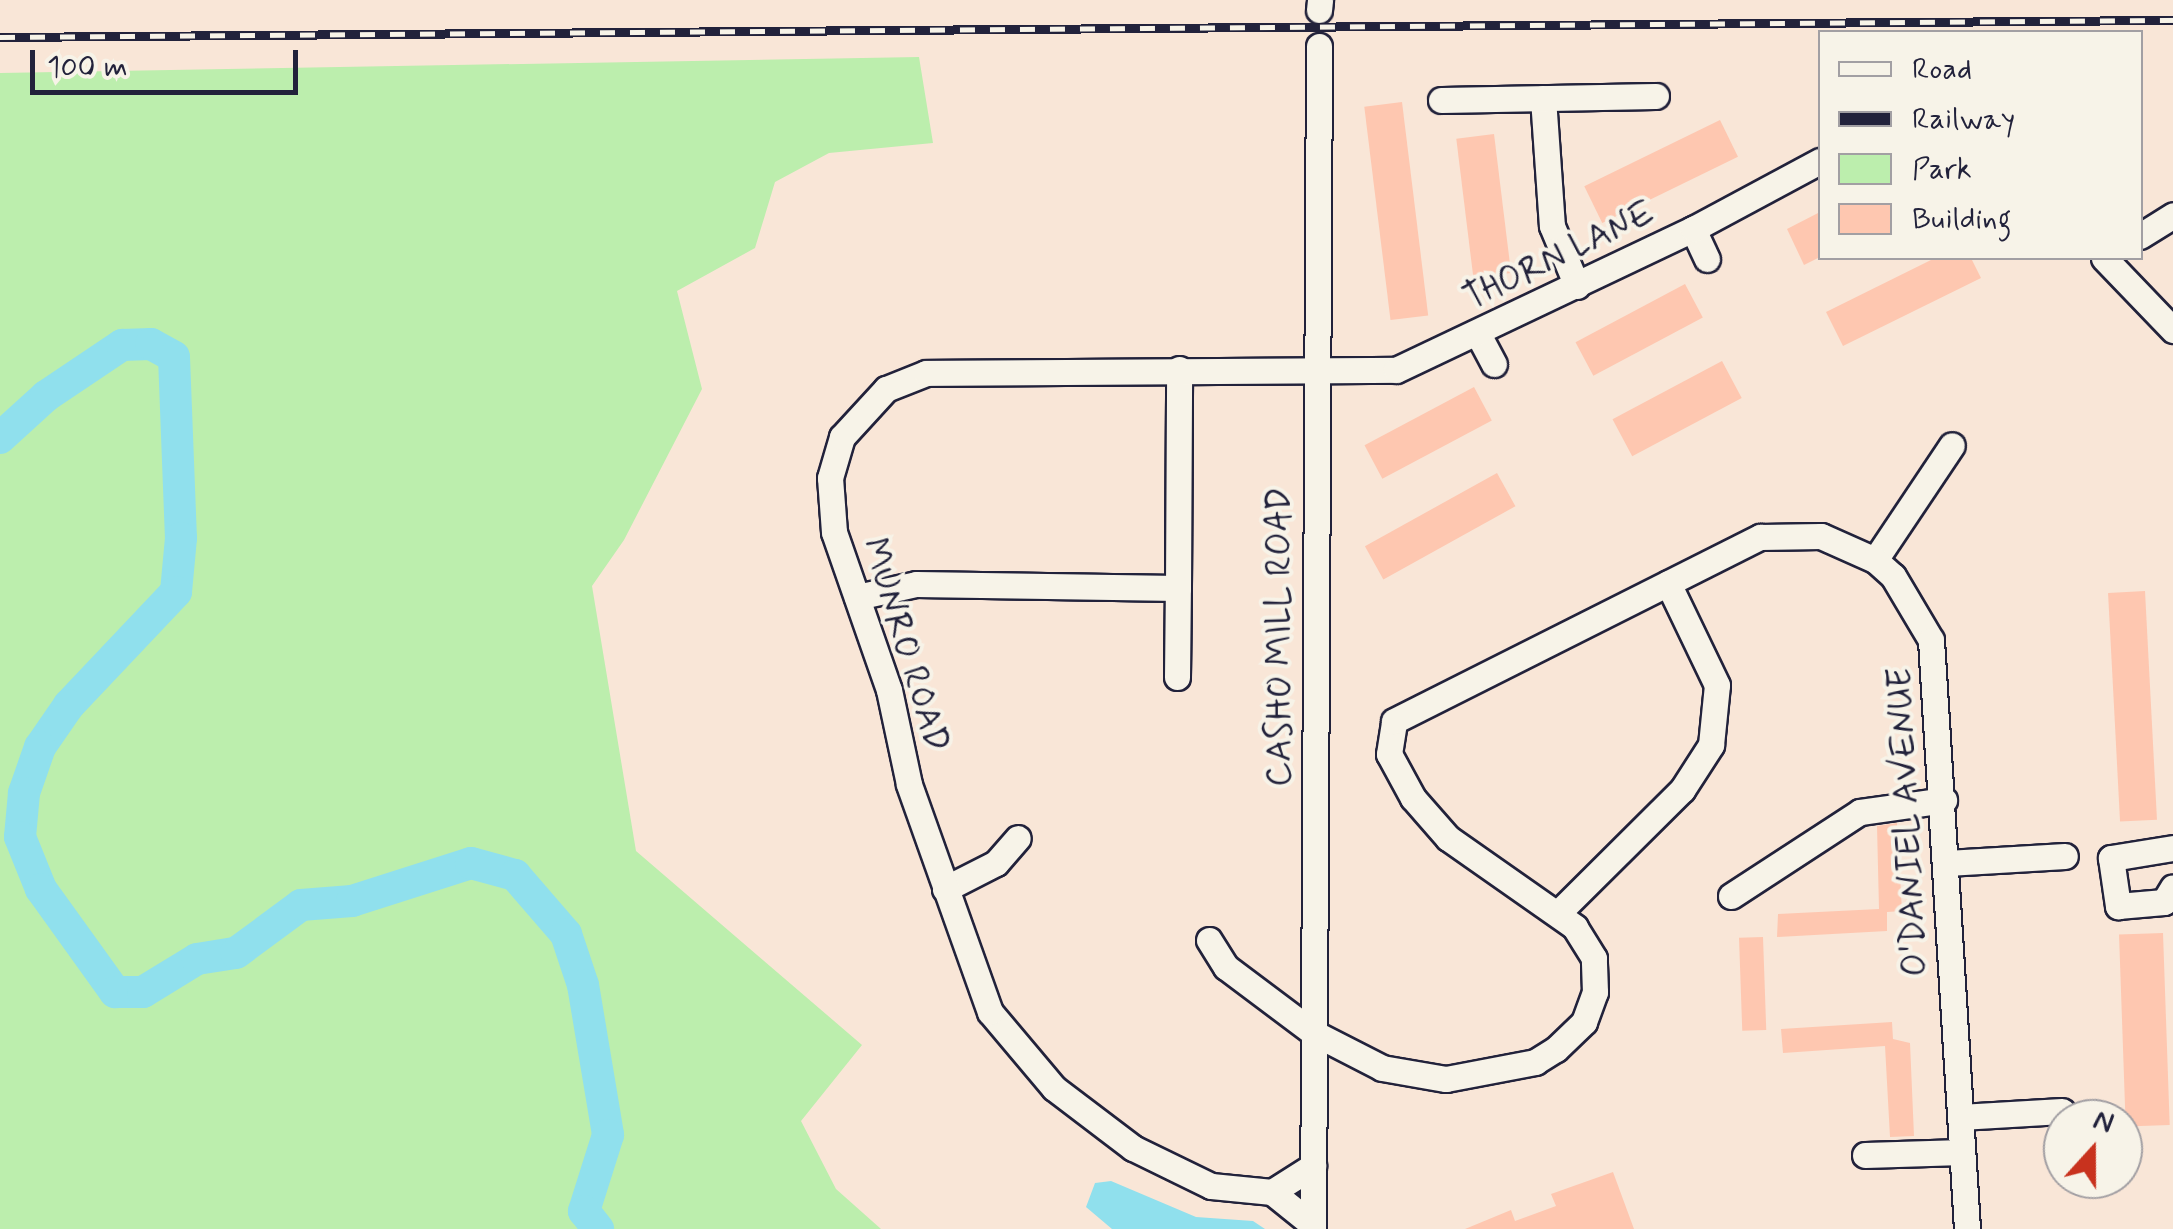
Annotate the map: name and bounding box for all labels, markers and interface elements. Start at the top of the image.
scale bar [35,30,302,92]
legend [1818,30,2143,260]
text: 100 m [47,48,128,87]
text: Road [1912,50,1972,89]
text: Railway [1912,100,2015,139]
text: Park [1912,150,1972,189]
street label: THORN LANE [1456,191,1662,321]
text: Building [1912,200,2011,239]
street label: CASHO MILL ROAD [1259,483,1301,791]
street label: MUNRO ROAD [852,532,958,758]
street label: O'DANIEL AVENUE [1879,666,1937,978]
north arrow [2043,1099,2143,1199]
text: N [2088,1102,2119,1143]

